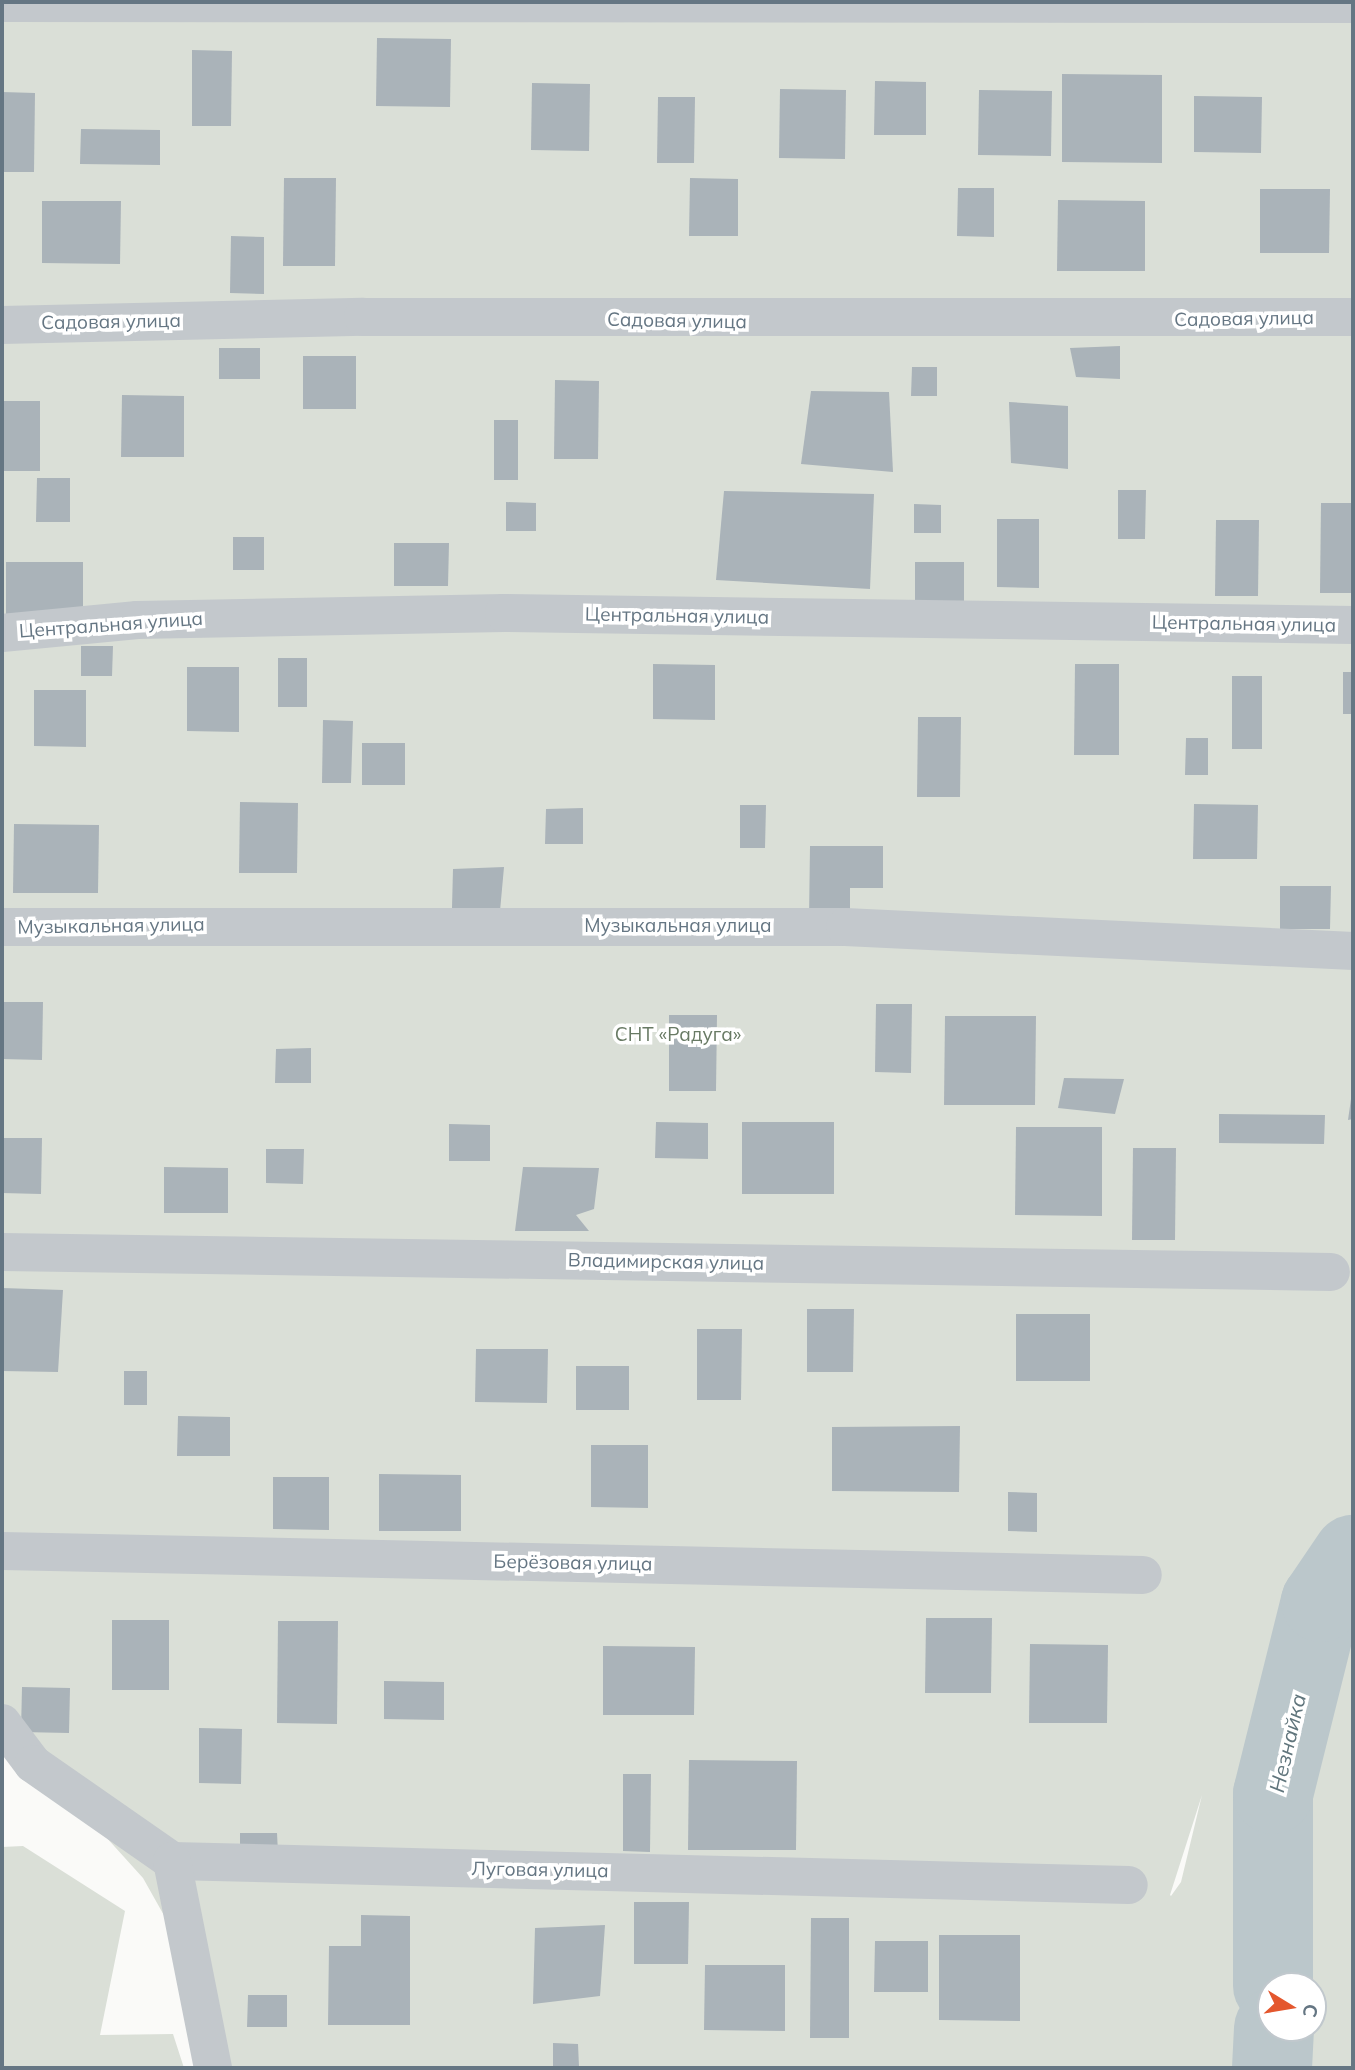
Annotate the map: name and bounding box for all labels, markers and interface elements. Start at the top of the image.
street label: Садовая улица [1174,306,1314,332]
street label: Садовая улица [607,308,747,334]
street label: Садовая улица [41,309,181,335]
street label: Центральная улица [585,603,769,629]
street label: Центральная улица [18,607,204,643]
street label: Центральная улица [1152,611,1336,637]
street label: Музыкальная улица [17,913,205,939]
street label: Музыкальная улица [584,915,772,937]
park label: СНТ «Радуга» [615,1024,741,1046]
street label: Владимирская улица [568,1249,764,1275]
street label: Берёзовая улица [493,1550,653,1576]
water label: Незнайка [1263,1691,1311,1795]
street label: Луговая улица [471,1857,609,1883]
north arrow [1257,1972,1327,2042]
text: С [1298,2002,1324,2019]

